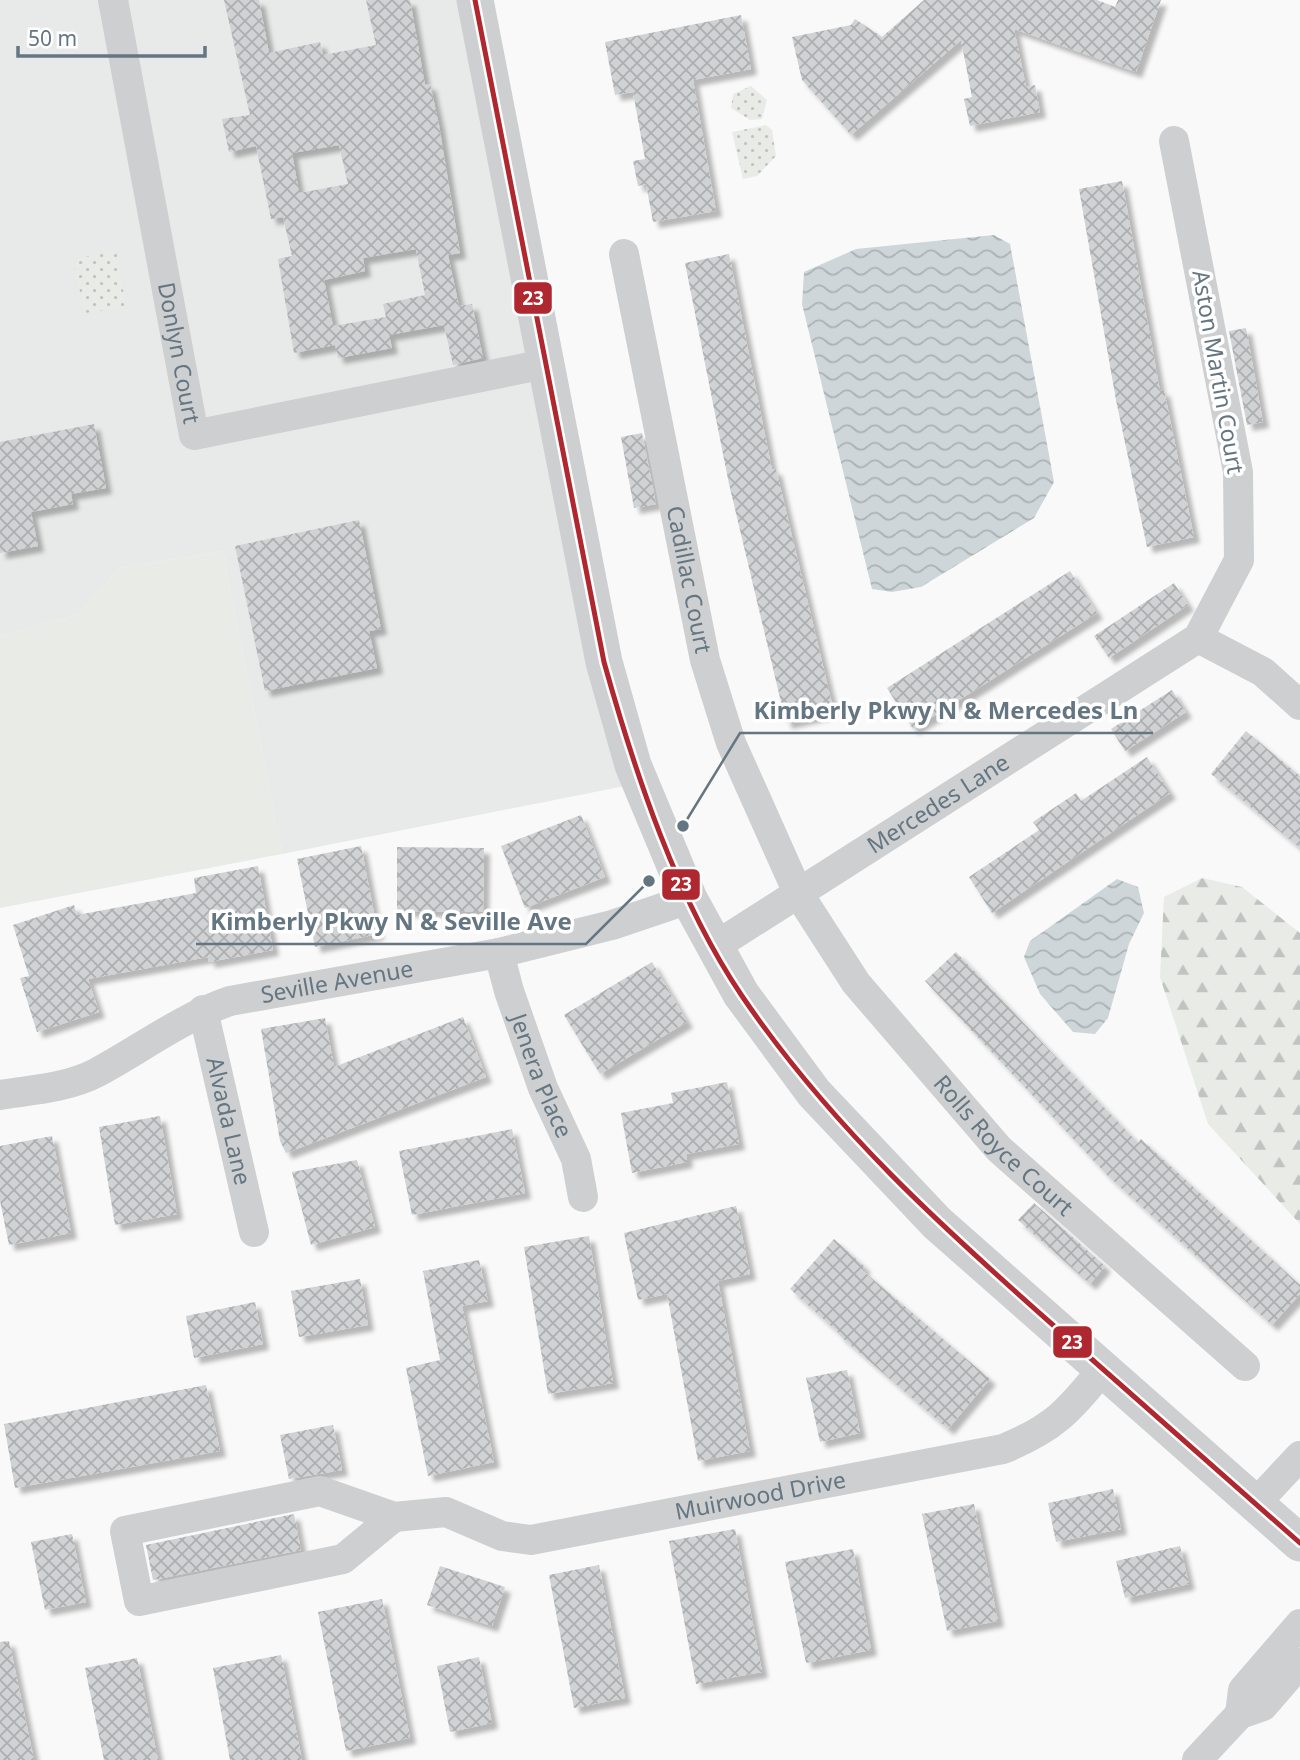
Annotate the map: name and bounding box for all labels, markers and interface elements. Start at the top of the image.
scale bar [18,14,205,58]
text: 50 m [28,24,77,52]
street label: Aston Martin Court [1185,267,1253,476]
street label: Donlyn Court [151,279,209,426]
line badge: 23 [513,281,553,315]
text: 23 [522,285,544,311]
street label: Cadillac Court [660,503,720,656]
callout: Kimberly Pkwy N & Mercedes Ln [740,688,1153,733]
text: Kimberly Pkwy N & Mercedes Ln [754,693,1138,726]
street label: Mercedes Lane [860,746,1015,860]
line badge: 23 [661,868,701,901]
text: 23 [670,871,692,897]
callout: Kimberly Pkwy N & Seville Ave [196,899,586,944]
text: Kimberly Pkwy N & Seville Ave [210,904,572,937]
street label: Seville Avenue [258,952,416,1010]
street label: Jenera Place [502,1007,581,1143]
street label: Alvada Lane [199,1054,260,1188]
street label: Rolls Royce Court [927,1067,1081,1223]
line badge: 23 [1052,1325,1093,1359]
text: 23 [1061,1329,1083,1355]
street label: Muirwood Drive [672,1463,848,1527]

